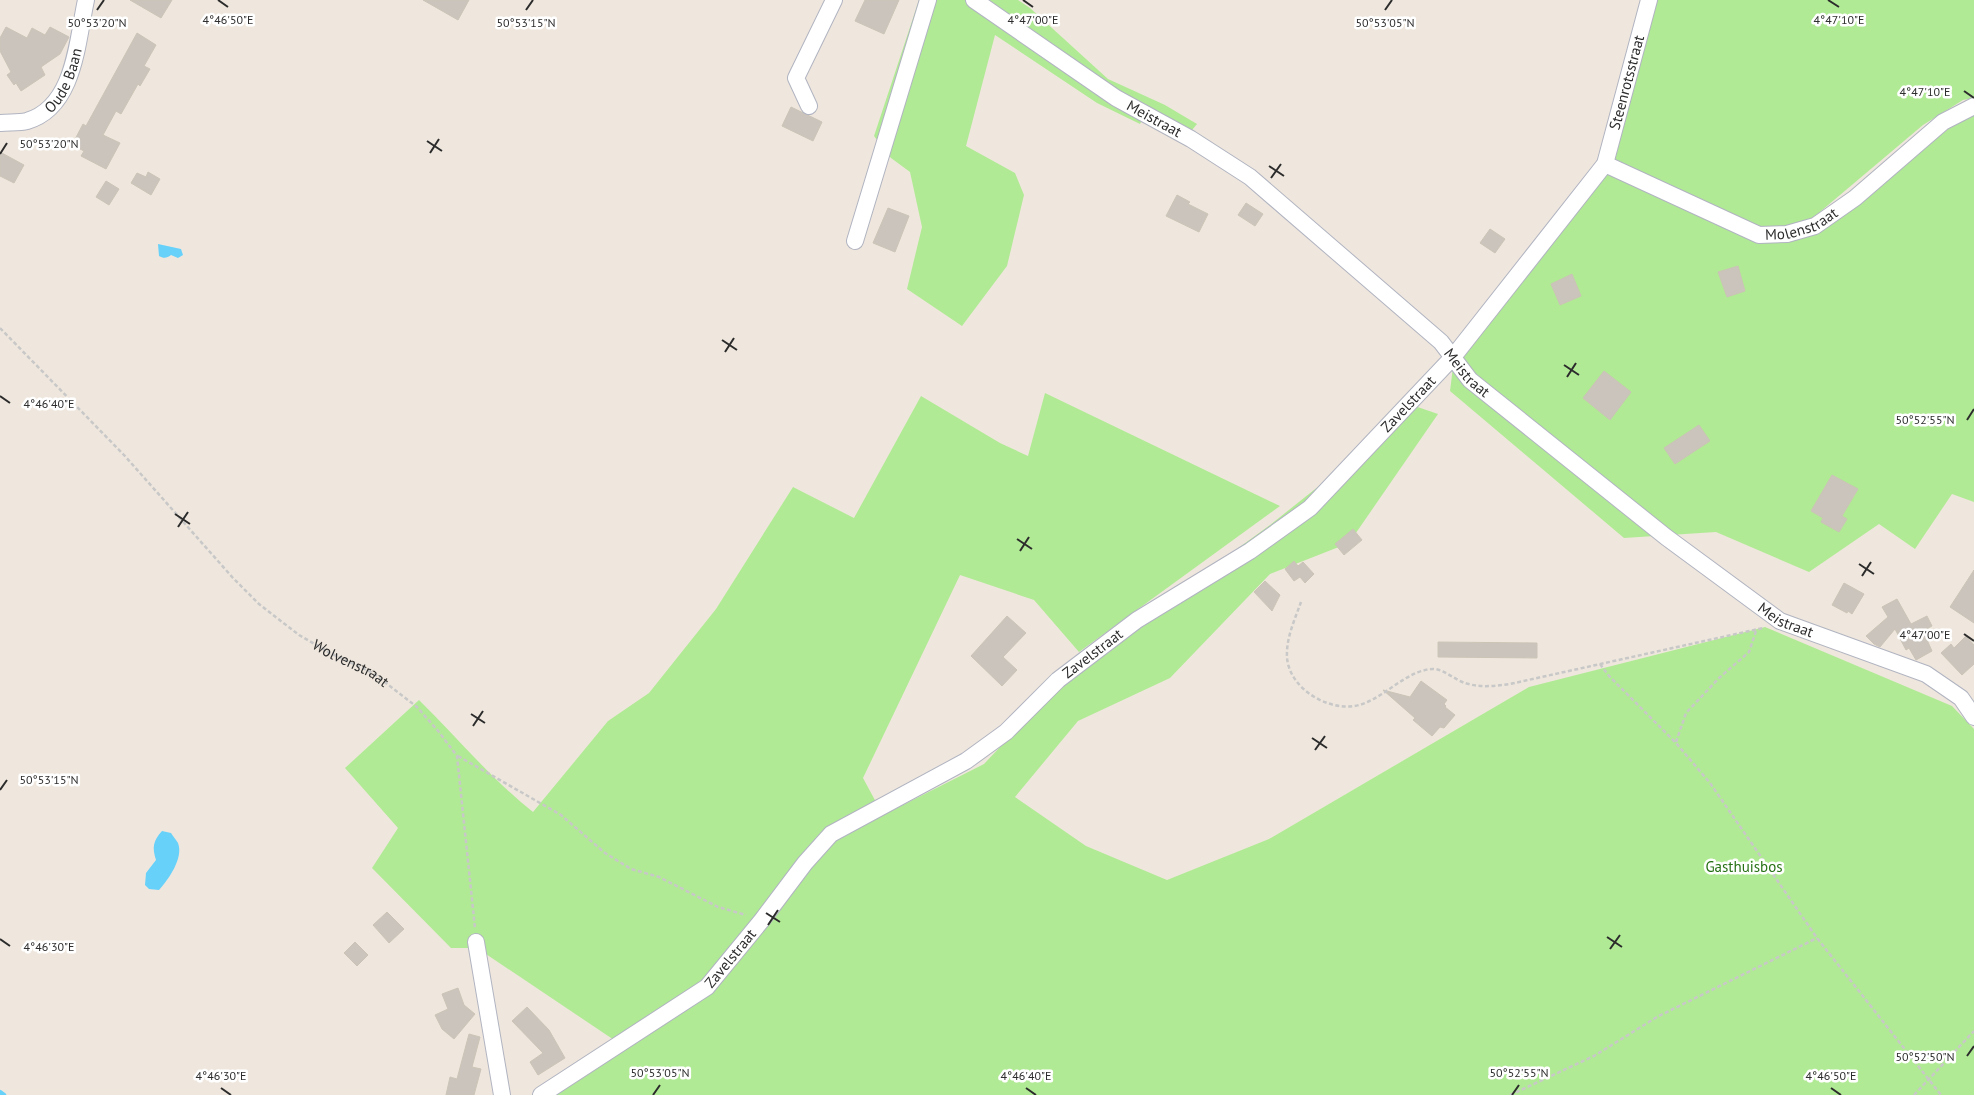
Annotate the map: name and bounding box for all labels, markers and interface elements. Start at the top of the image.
text: 4°46'50"E [203,12,253,27]
text: 4°47'00"E [1008,12,1058,27]
text: 4°47'10"E [1814,12,1864,27]
text: 50°53'20"N [67,15,127,30]
text: 50°53'15"N [496,15,556,30]
text: 50°53'05"N [1355,15,1415,30]
street label: Steenrotsstraat [1605,33,1648,132]
street label: Oude Baan [40,46,86,117]
text: 4°47'10"E [1900,84,1950,99]
street label: Meistraat [1123,96,1185,141]
text: 50°53'20"N [19,136,79,151]
street label: Molenstraat [1765,203,1841,244]
street label: Meistraat [1440,344,1494,401]
street label: Zavelstraat [1377,371,1439,436]
text: 4°46'40"E [24,396,74,411]
text: 50°52'55"N [1895,412,1955,427]
street label: Meistraat [1754,598,1816,641]
street label: Zavelstraat [1058,624,1126,682]
text: 4°47'00"E [1900,627,1950,642]
street label: Wolvenstraat [309,635,393,691]
text: 50°53'15"N [19,772,79,787]
park label: Gasthuisbos [1705,857,1783,876]
street label: Zavelstraat [700,925,760,992]
text: 4°46'30"E [24,939,74,954]
text: 50°52'50"N [1895,1049,1955,1064]
text: 50°53'05"N [630,1065,690,1080]
text: 50°52'55"N [1489,1065,1549,1080]
text: 4°46'30"E [196,1068,246,1083]
text: 4°46'40"E [1001,1068,1051,1083]
text: 4°46'50"E [1806,1068,1856,1083]

